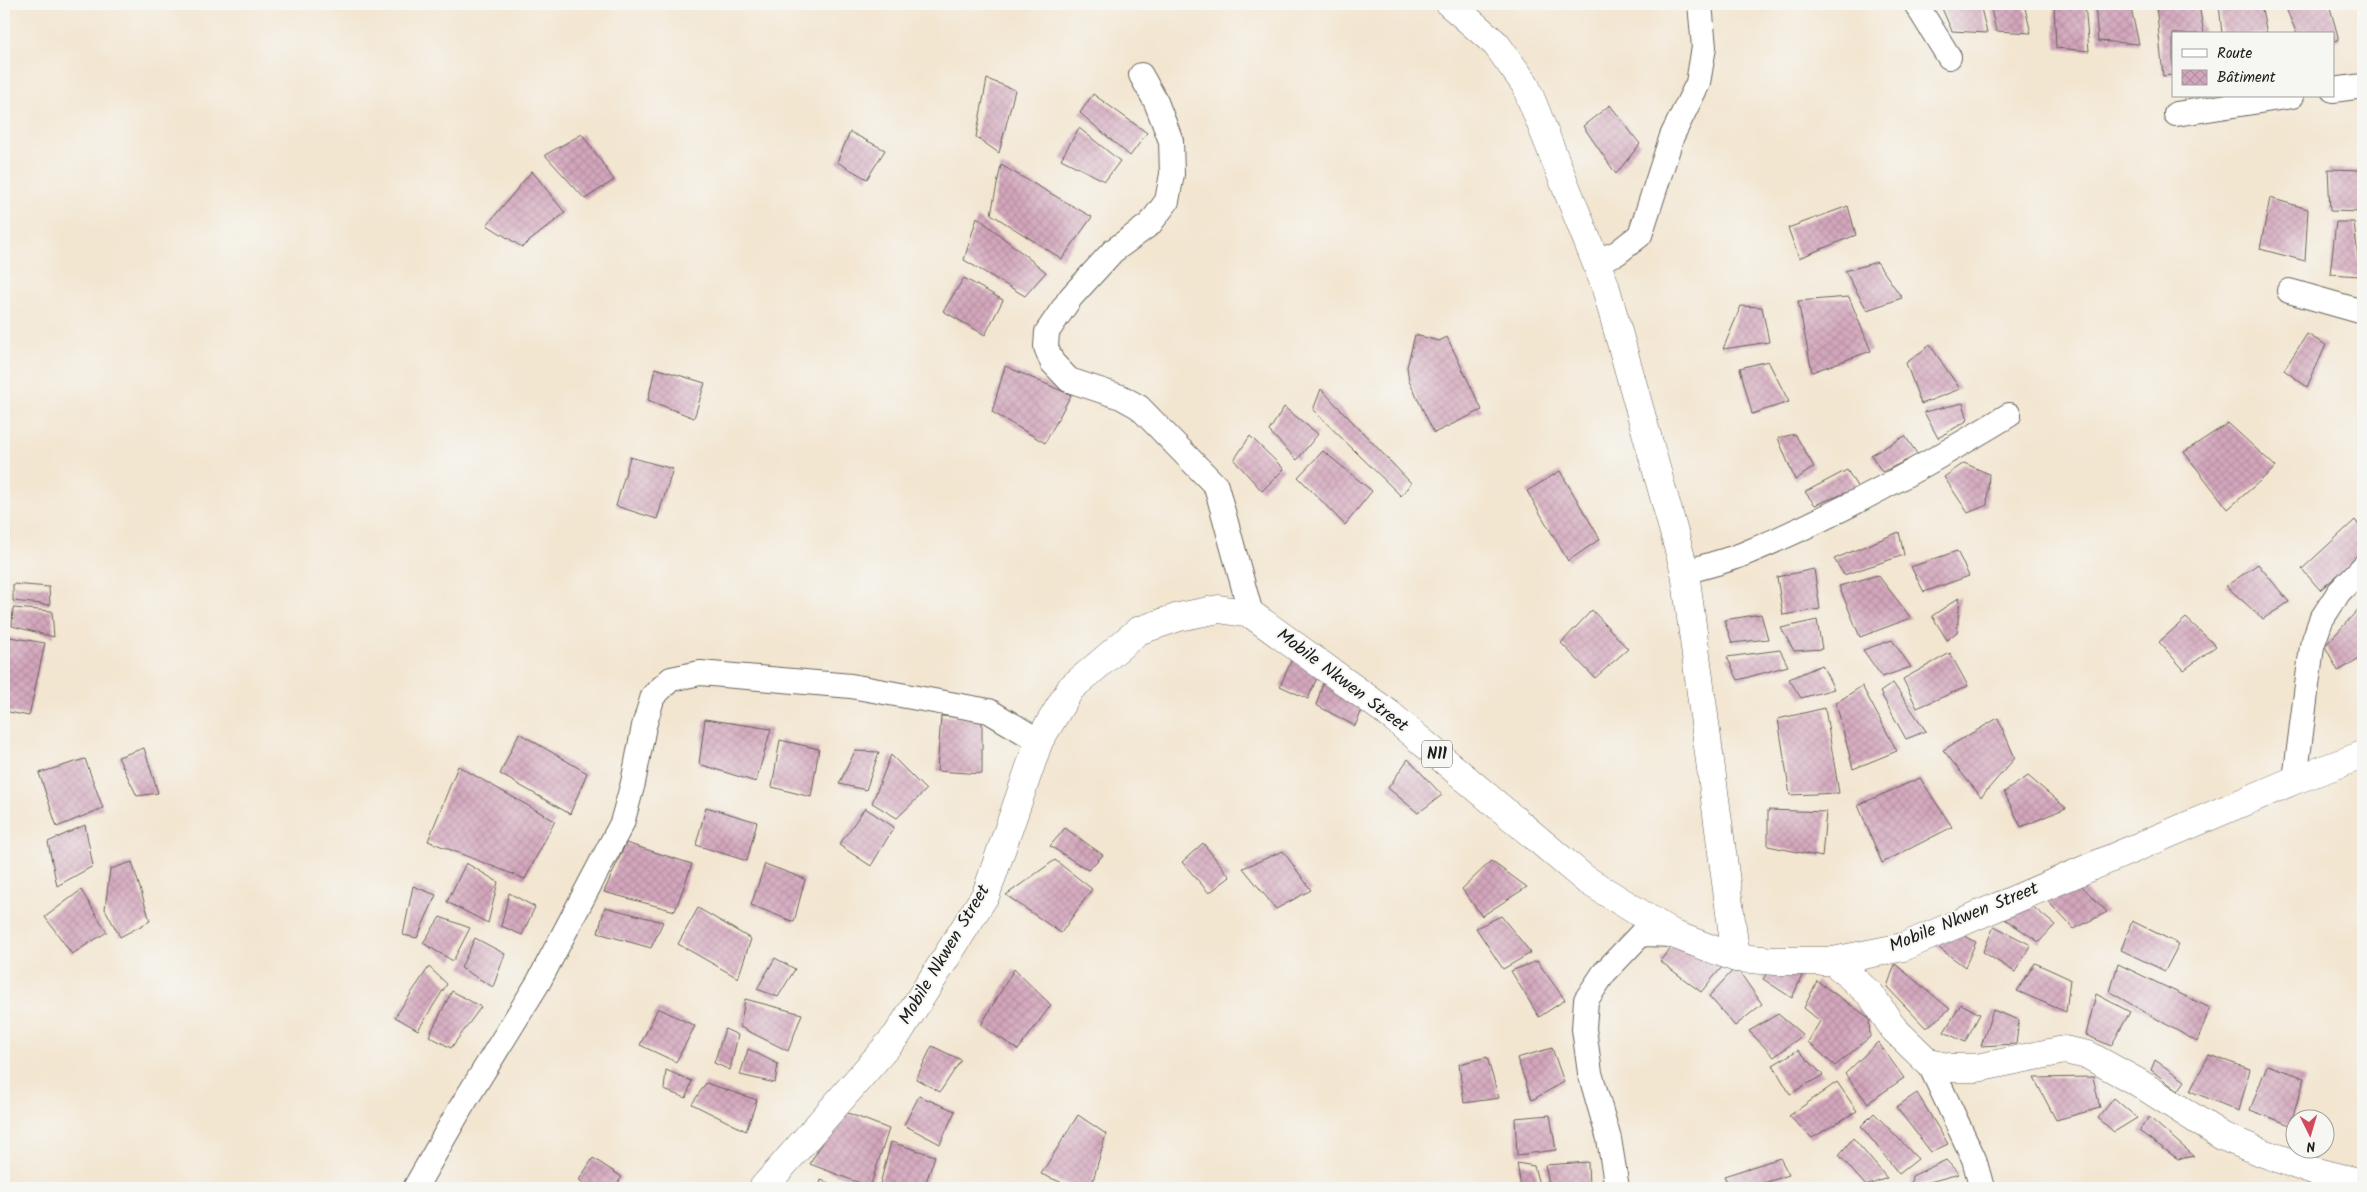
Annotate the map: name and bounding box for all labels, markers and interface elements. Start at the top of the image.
legend [2172,32,2334,98]
text: Route [2217,42,2253,66]
text: Bâtiment [2217,66,2276,90]
street label: Mobile Nkwen Street [1270,622,1415,741]
road number: N11 [1422,741,1452,768]
street label: Mobile Nkwen Street [1885,874,2044,961]
street label: Mobile Nkwen Street [892,878,999,1031]
north arrow [2284,1110,2334,1160]
text: N [2306,1135,2316,1157]

